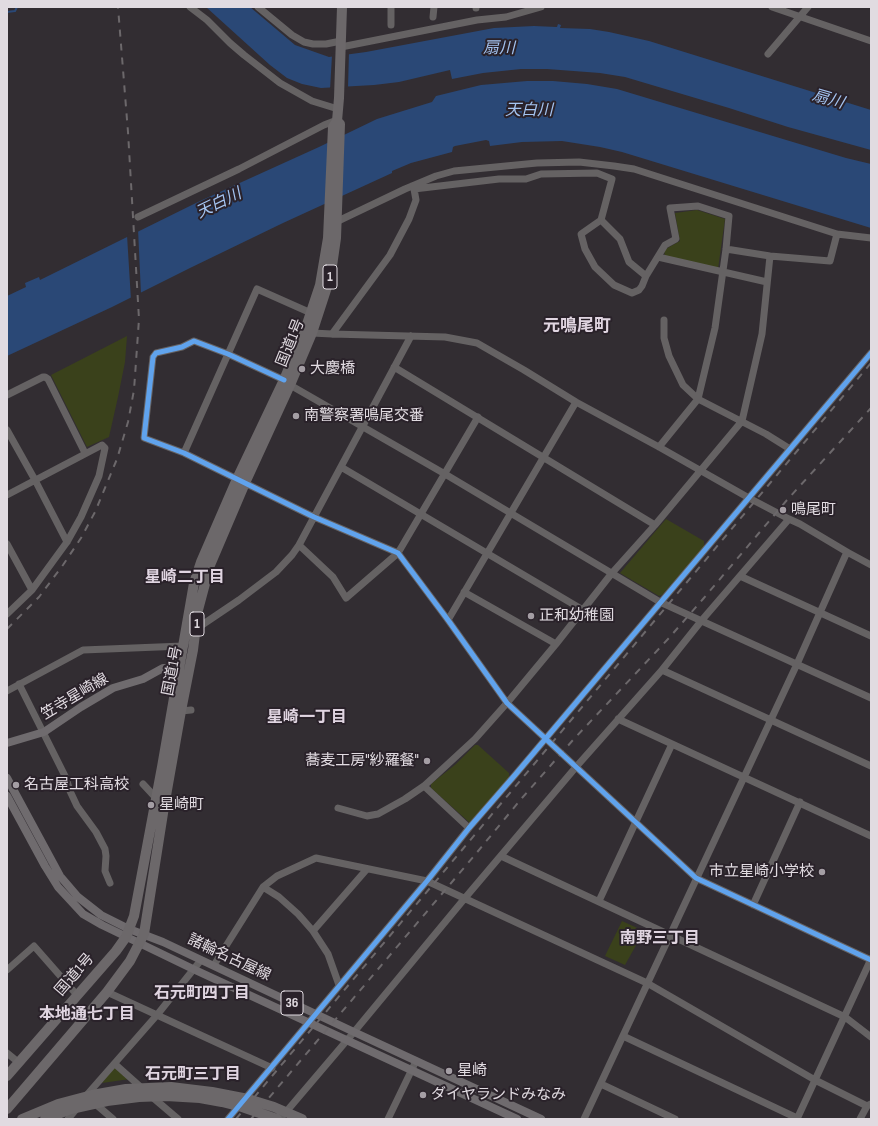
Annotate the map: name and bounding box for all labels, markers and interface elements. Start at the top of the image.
water label: 扇川 [483,39,515,59]
water label: 扇川 [810,86,846,114]
water label: 天白川 [505,101,553,121]
water label: 天白川 [193,185,245,223]
road number: 1 [323,265,337,289]
street label: 国道1号 [273,316,309,370]
district label: 元鳴尾町 [543,317,611,337]
place label: 大慶橋 [310,360,355,378]
marker: 大慶橋 [297,364,307,374]
place label: 南警察署鳴尾交番 [304,407,424,425]
marker: 南警察署鳴尾交番 [291,411,301,421]
place label: 鳴尾町 [791,501,836,519]
marker: 鳴尾町 [778,505,788,515]
district label: 星崎二丁目 [145,568,225,588]
place label: 正和幼稚園 [539,607,614,625]
marker: 正和幼稚園 [526,611,536,621]
road number: 1 [190,612,204,636]
street label: 国道1号 [159,645,187,697]
street label: 笠寺星崎線 [38,670,112,724]
district label: 星崎一丁目 [267,708,347,728]
place label: 蕎麦工房"紗羅餐" [305,752,419,770]
marker: 蕎麦工房"紗羅餐" [422,756,432,766]
place label: 名古屋工科高校 [24,776,129,794]
marker: 名古屋工科高校 [11,780,21,790]
place label: 星崎町 [159,796,204,814]
marker: 星崎町 [146,800,156,810]
place label: 市立星崎小学校 [709,863,814,881]
marker: 市立星崎小学校 [817,867,827,877]
district label: 南野三丁目 [620,929,700,949]
street label: 諸輪名古屋線 [184,931,274,985]
street label: 国道1号 [52,950,98,1000]
district label: 石元町四丁目 [154,984,250,1004]
road number: 36 [281,991,303,1015]
district label: 本地通七丁目 [39,1005,135,1025]
place label: 星崎 [457,1062,487,1080]
district label: 石元町三丁目 [145,1065,241,1085]
marker: 星崎 [444,1066,454,1076]
place label: ダイヤランドみなみ [431,1086,566,1104]
marker: ダイヤランドみなみ [418,1090,428,1100]

